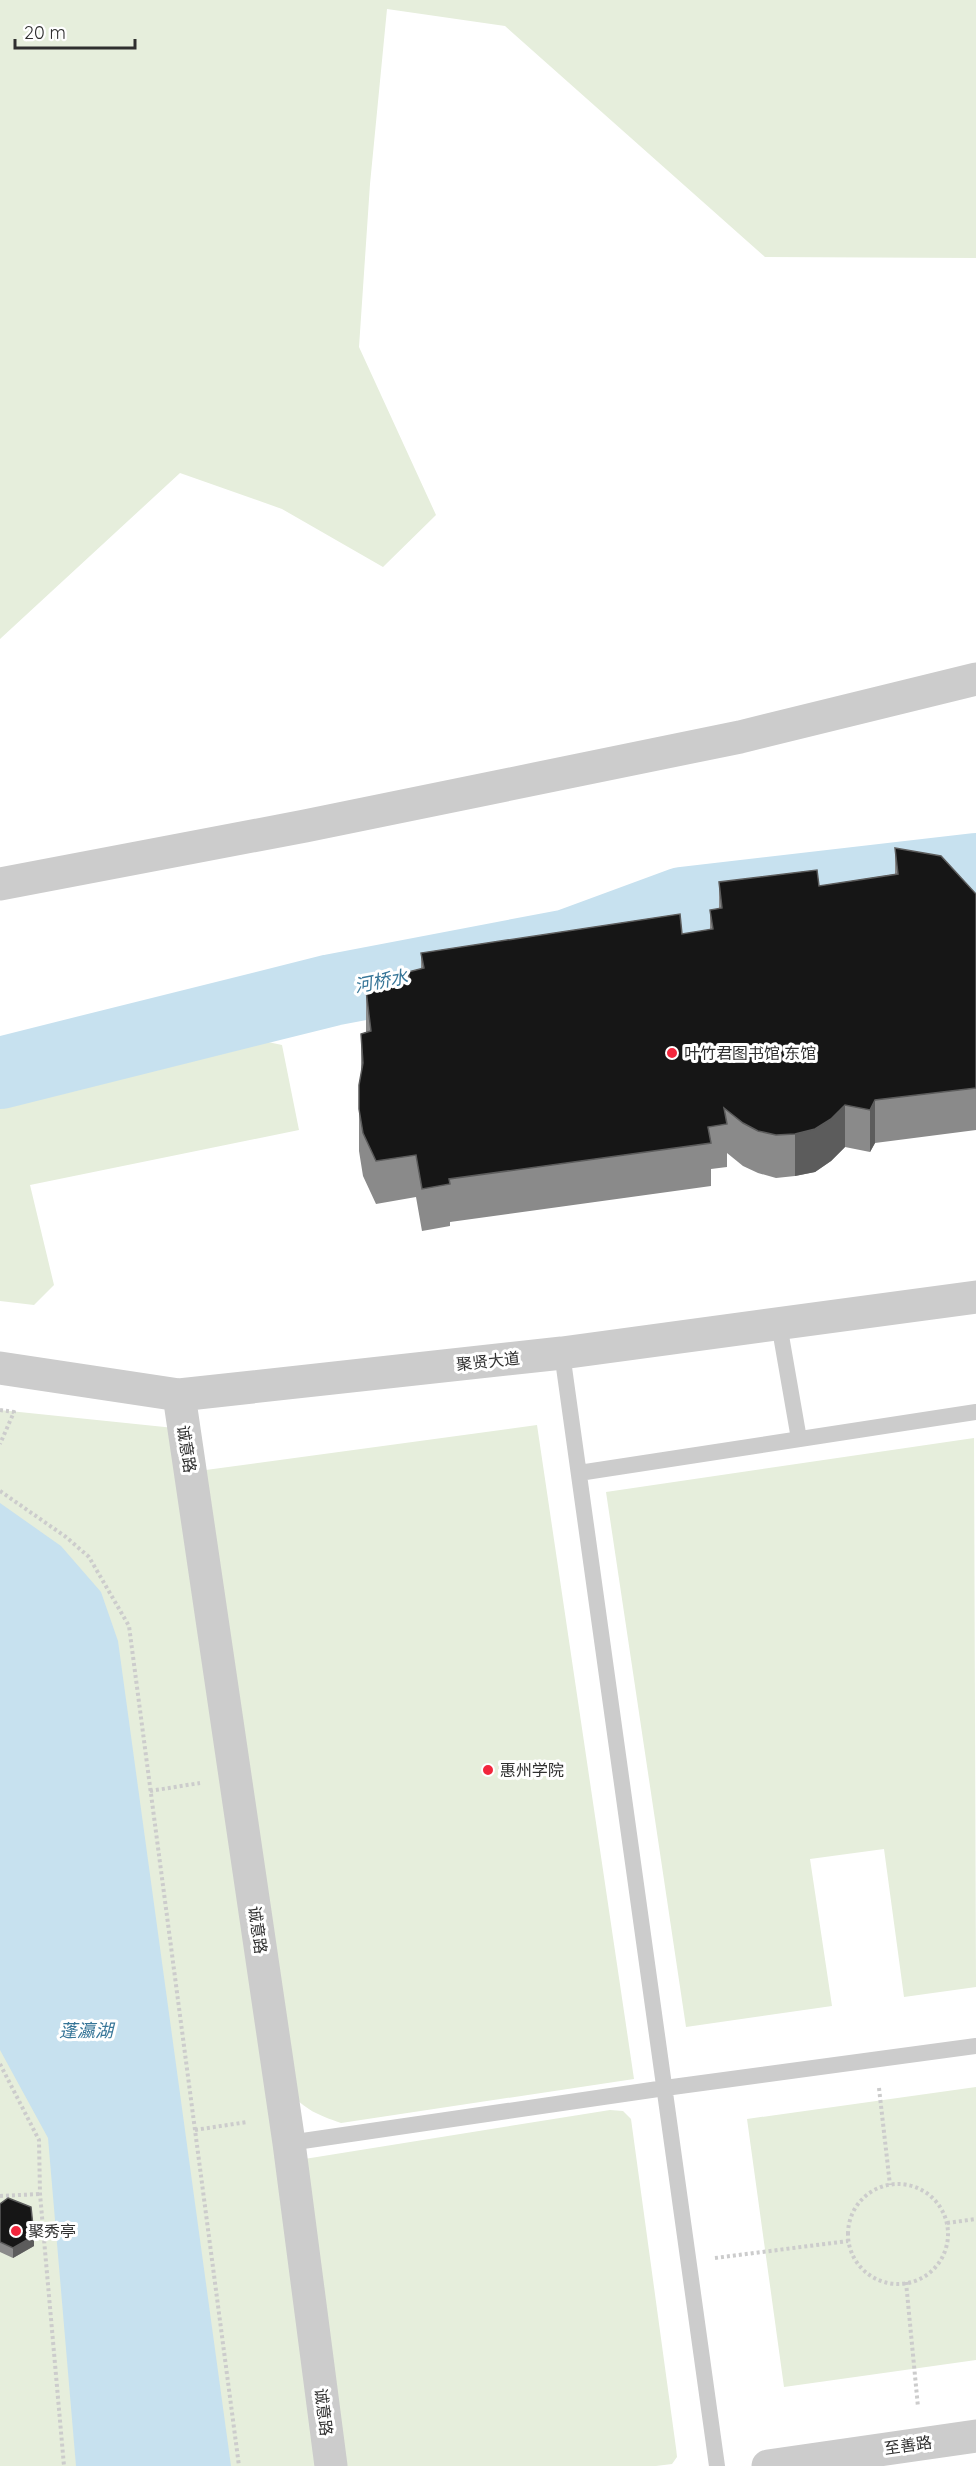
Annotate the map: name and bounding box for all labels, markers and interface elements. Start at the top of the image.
scale bar [15,12,135,50]
text: 20 m [24,21,66,44]
water label: 河桥水 [352,964,411,997]
place label: 叶竹君图书馆 东馆 [684,1043,816,1063]
marker: 叶竹君图书馆 东馆 [665,1046,679,1060]
street label: 聚贤大道 [455,1348,521,1374]
street label: 诚意路 [173,1424,201,1474]
place label: 惠州学院 [500,1760,564,1780]
marker: 惠州学院 [481,1763,495,1777]
street label: 诚意路 [245,1905,271,1955]
water label: 蓬瀛湖 [59,2019,116,2042]
place label: 聚秀亭 [28,2221,76,2241]
marker: 聚秀亭 [9,2224,23,2238]
street label: 诚意路 [311,2387,337,2437]
street label: 至善路 [883,2432,933,2458]

